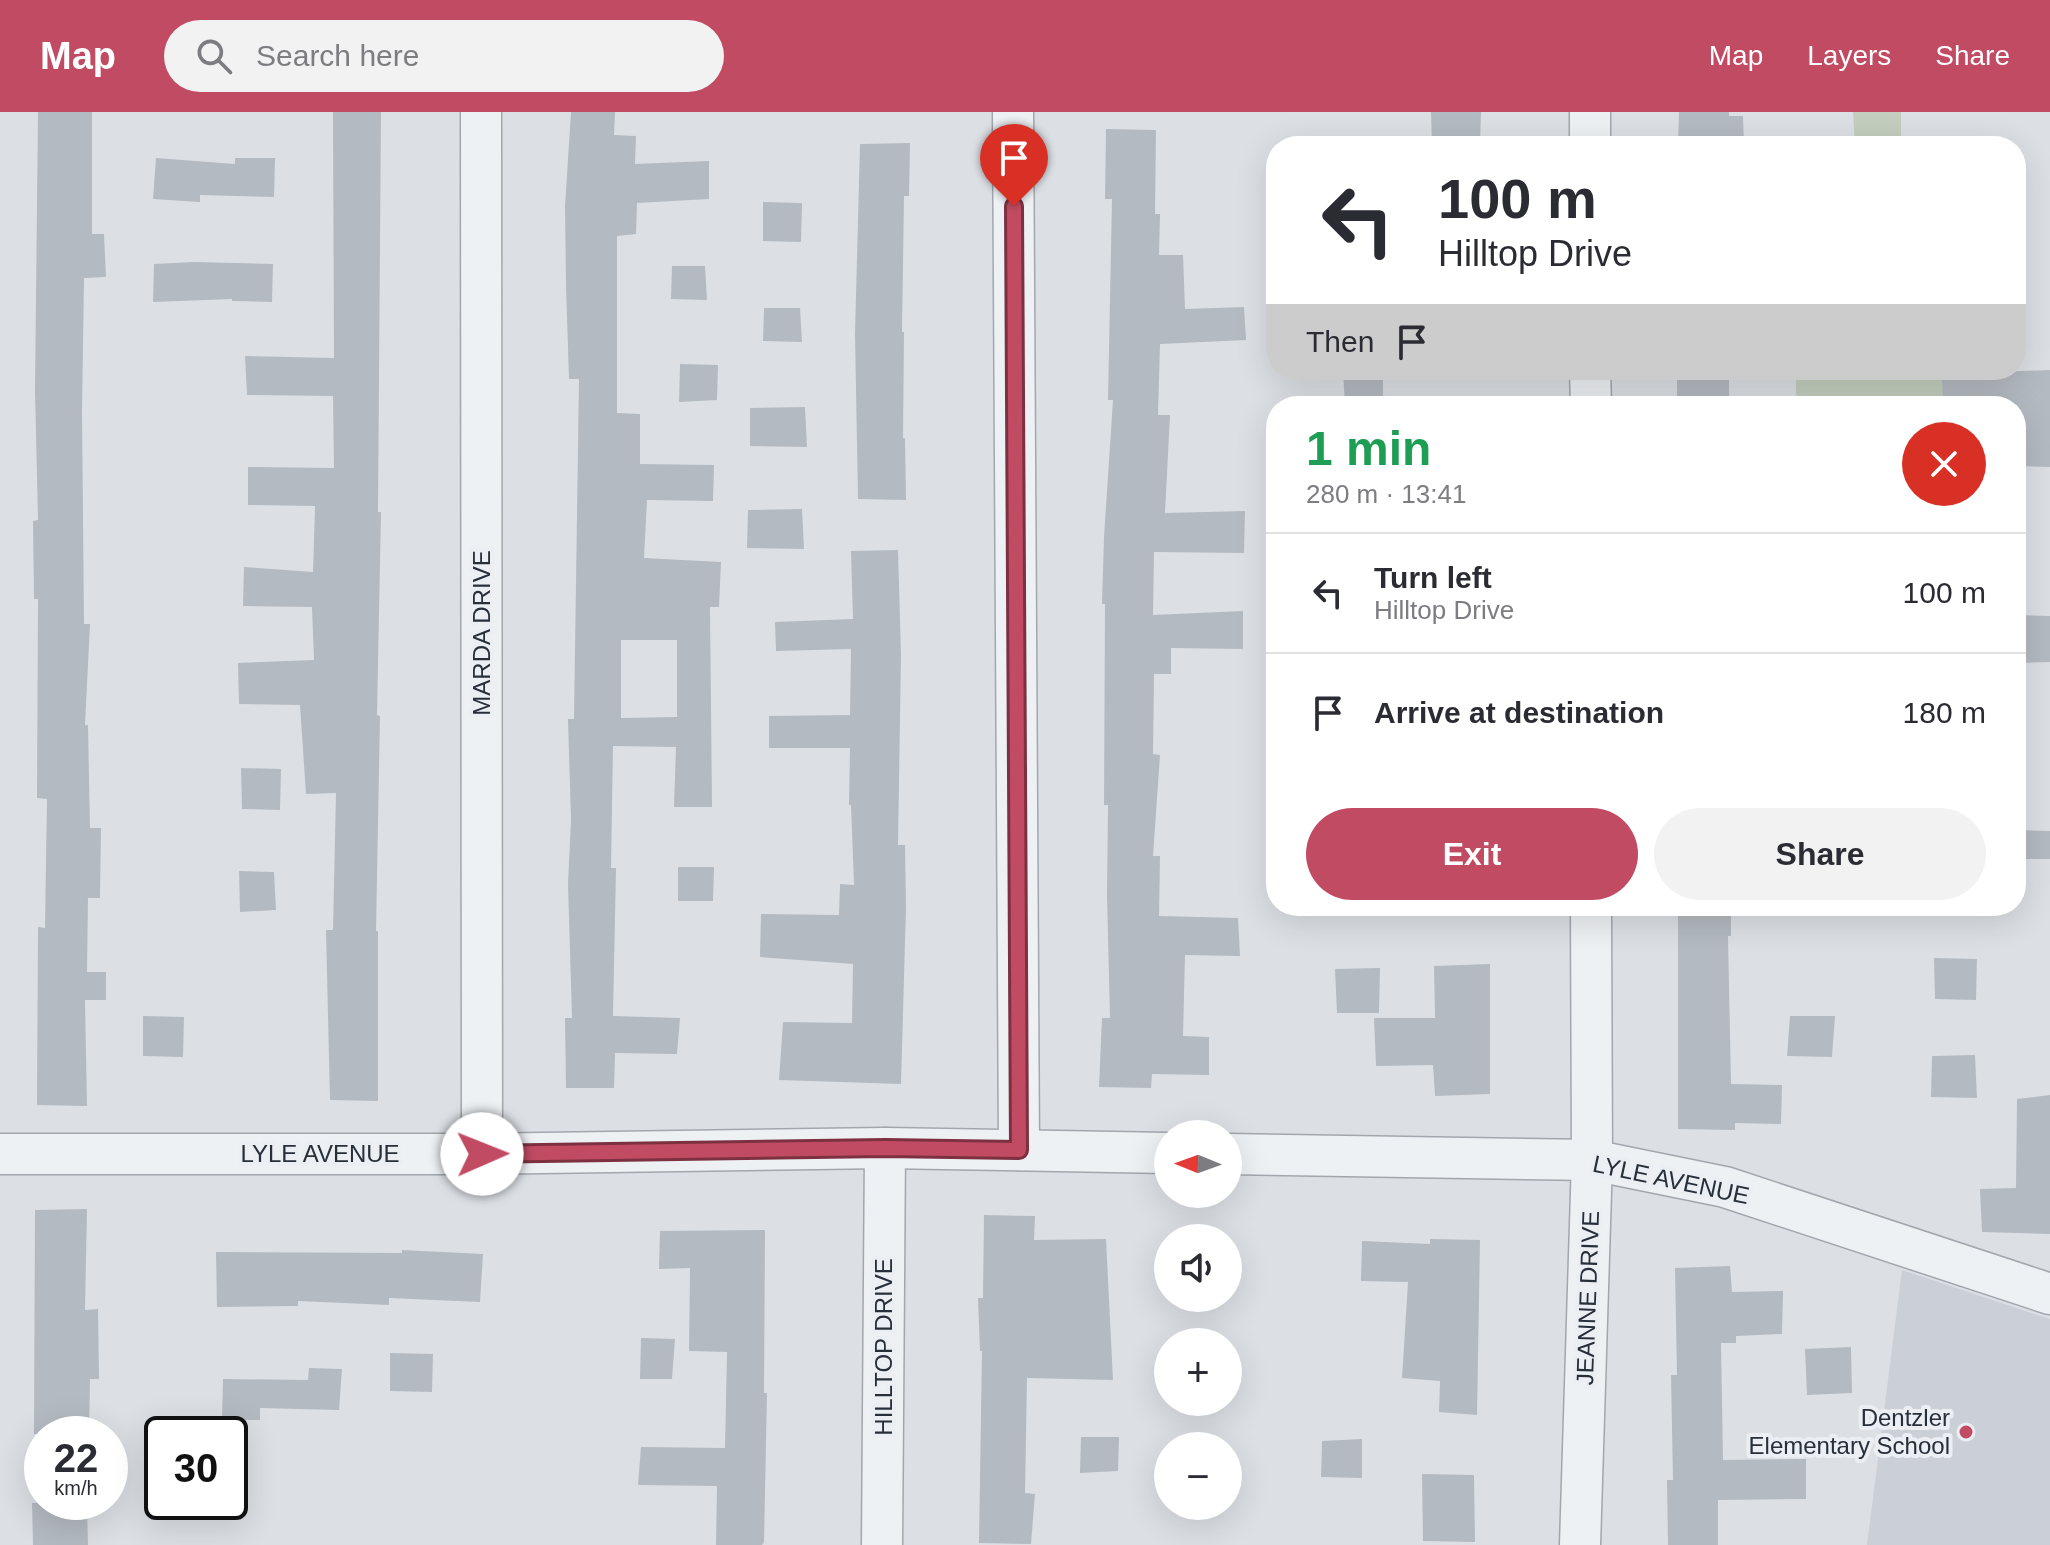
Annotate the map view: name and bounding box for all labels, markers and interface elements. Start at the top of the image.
search box [164,20,724,92]
icon: search [192,34,236,78]
text: Map [40,35,116,77]
text: Search here [256,39,419,72]
text: Map [1709,40,1763,71]
text: Layers [1807,40,1891,71]
text: Share [1935,40,2010,71]
pin [980,124,1048,206]
icon: arrive [992,136,1036,180]
text: 100 m [1438,167,1597,230]
icon: left [1306,168,1410,272]
text: Hilltop Drive [1438,233,1632,274]
icon: arrive [1390,320,1434,364]
text: Then [1306,325,1374,358]
text: 1 min [1306,422,1431,475]
button: close [1902,422,1986,506]
text: 280 m · 13:41 [1306,479,1466,509]
street label: MARDA DRIVE [468,550,495,716]
text: Turn left [1374,561,1492,594]
icon: left [1306,571,1350,615]
text: 100 m [1903,576,1986,609]
text: Hilltop Drive [1374,595,1514,625]
icon: arrive [1306,691,1350,735]
text: Arrive at destination [1374,696,1664,729]
text: 180 m [1903,696,1986,729]
button: Exit [1306,808,1638,900]
button: Share [1654,808,1986,900]
position arrow [440,1112,524,1196]
north arrow [1154,1120,1242,1208]
map controls [1154,1120,1242,1520]
street label: LYLE AVENUE [240,1140,400,1167]
street label: LYLE AVENUE [1590,1150,1752,1209]
street label: JEANNE DRIVE [1571,1210,1604,1386]
button: sound [1154,1224,1242,1312]
street label: HILLTOP DRIVE [870,1258,897,1436]
button: + [1154,1328,1242,1416]
place label: Dentzler Elementary School [1749,1404,1950,1459]
speed limit sign: 30 [144,1416,248,1520]
marker: Dentzler Elementary School [1957,1423,1975,1441]
button: − [1154,1432,1242,1520]
text: 22 [54,1436,98,1480]
text: km/h [54,1477,98,1499]

